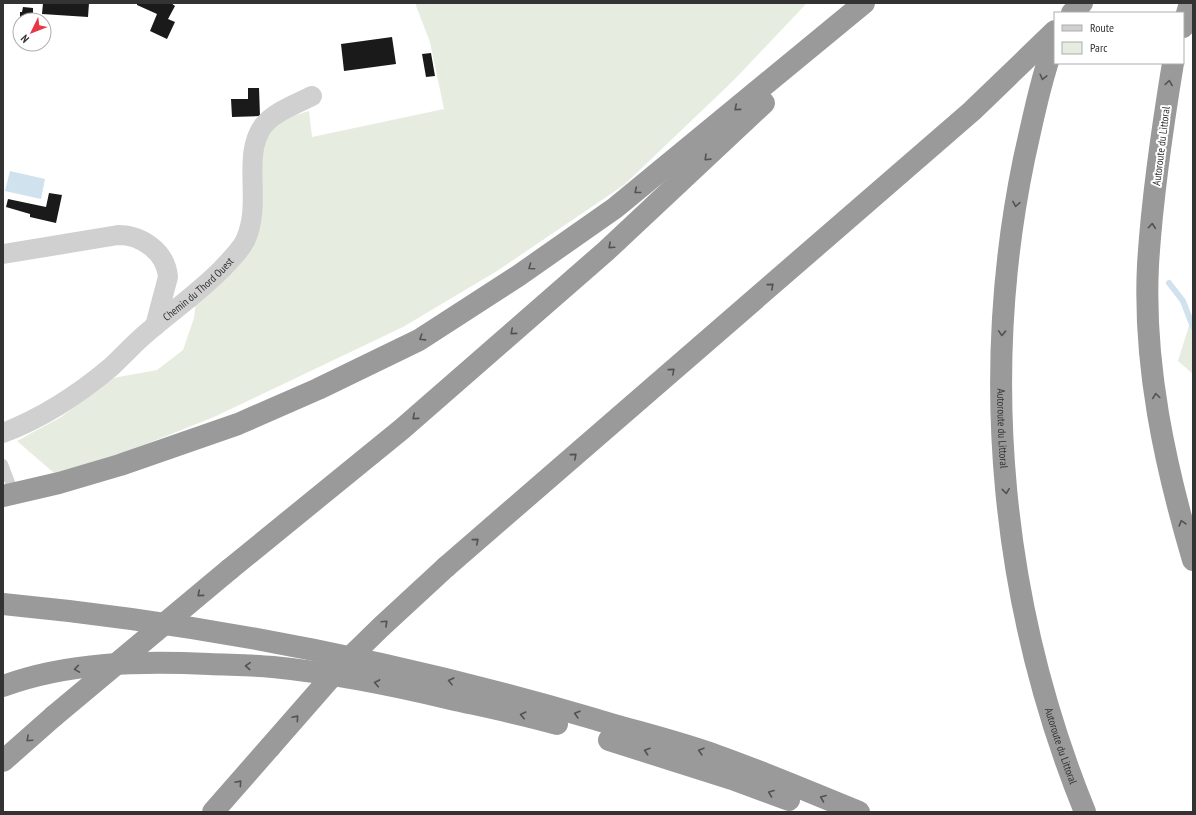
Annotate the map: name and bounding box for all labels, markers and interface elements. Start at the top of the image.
north arrow [12,12,52,52]
legend [1054,12,1184,64]
text: Route [1090,20,1114,35]
text: N [18,32,32,46]
text: Parc [1090,40,1108,55]
one-way arrow [1039,73,1048,80]
one-way arrow [1165,80,1173,87]
one-way arrow [734,103,741,110]
street label: Autoroute du Littoral [1149,105,1173,186]
one-way arrow [704,153,711,160]
one-way arrow [634,186,641,193]
one-way arrow [1012,201,1021,207]
one-way arrow [1147,223,1156,229]
one-way arrow [609,241,616,248]
street label: Chemin du Thord Ouest [160,254,236,324]
one-way arrow [529,262,536,269]
one-way arrow [766,284,773,291]
one-way arrow [511,327,518,334]
one-way arrow [997,330,1006,336]
one-way arrow [419,333,426,340]
one-way arrow [668,369,675,376]
street label: Autoroute du Littoral [994,389,1011,469]
one-way arrow [1152,393,1161,399]
one-way arrow [413,412,420,419]
one-way arrow [569,454,577,461]
one-way arrow [1001,488,1010,494]
one-way arrow [1178,520,1187,527]
one-way arrow [471,539,478,546]
one-way arrow [198,590,205,597]
one-way arrow [380,620,388,628]
one-way arrow [245,662,251,670]
one-way arrow [74,664,80,673]
one-way arrow [448,677,454,685]
one-way arrow [374,680,380,688]
street label: Autoroute du Littoral [1042,706,1081,786]
one-way arrow [573,710,580,719]
one-way arrow [520,711,526,719]
one-way arrow [291,715,299,723]
one-way arrow [26,734,33,741]
one-way arrow [698,747,705,756]
one-way arrow [644,748,651,756]
one-way arrow [234,780,241,787]
one-way arrow [767,790,774,798]
one-way arrow [819,794,826,802]

